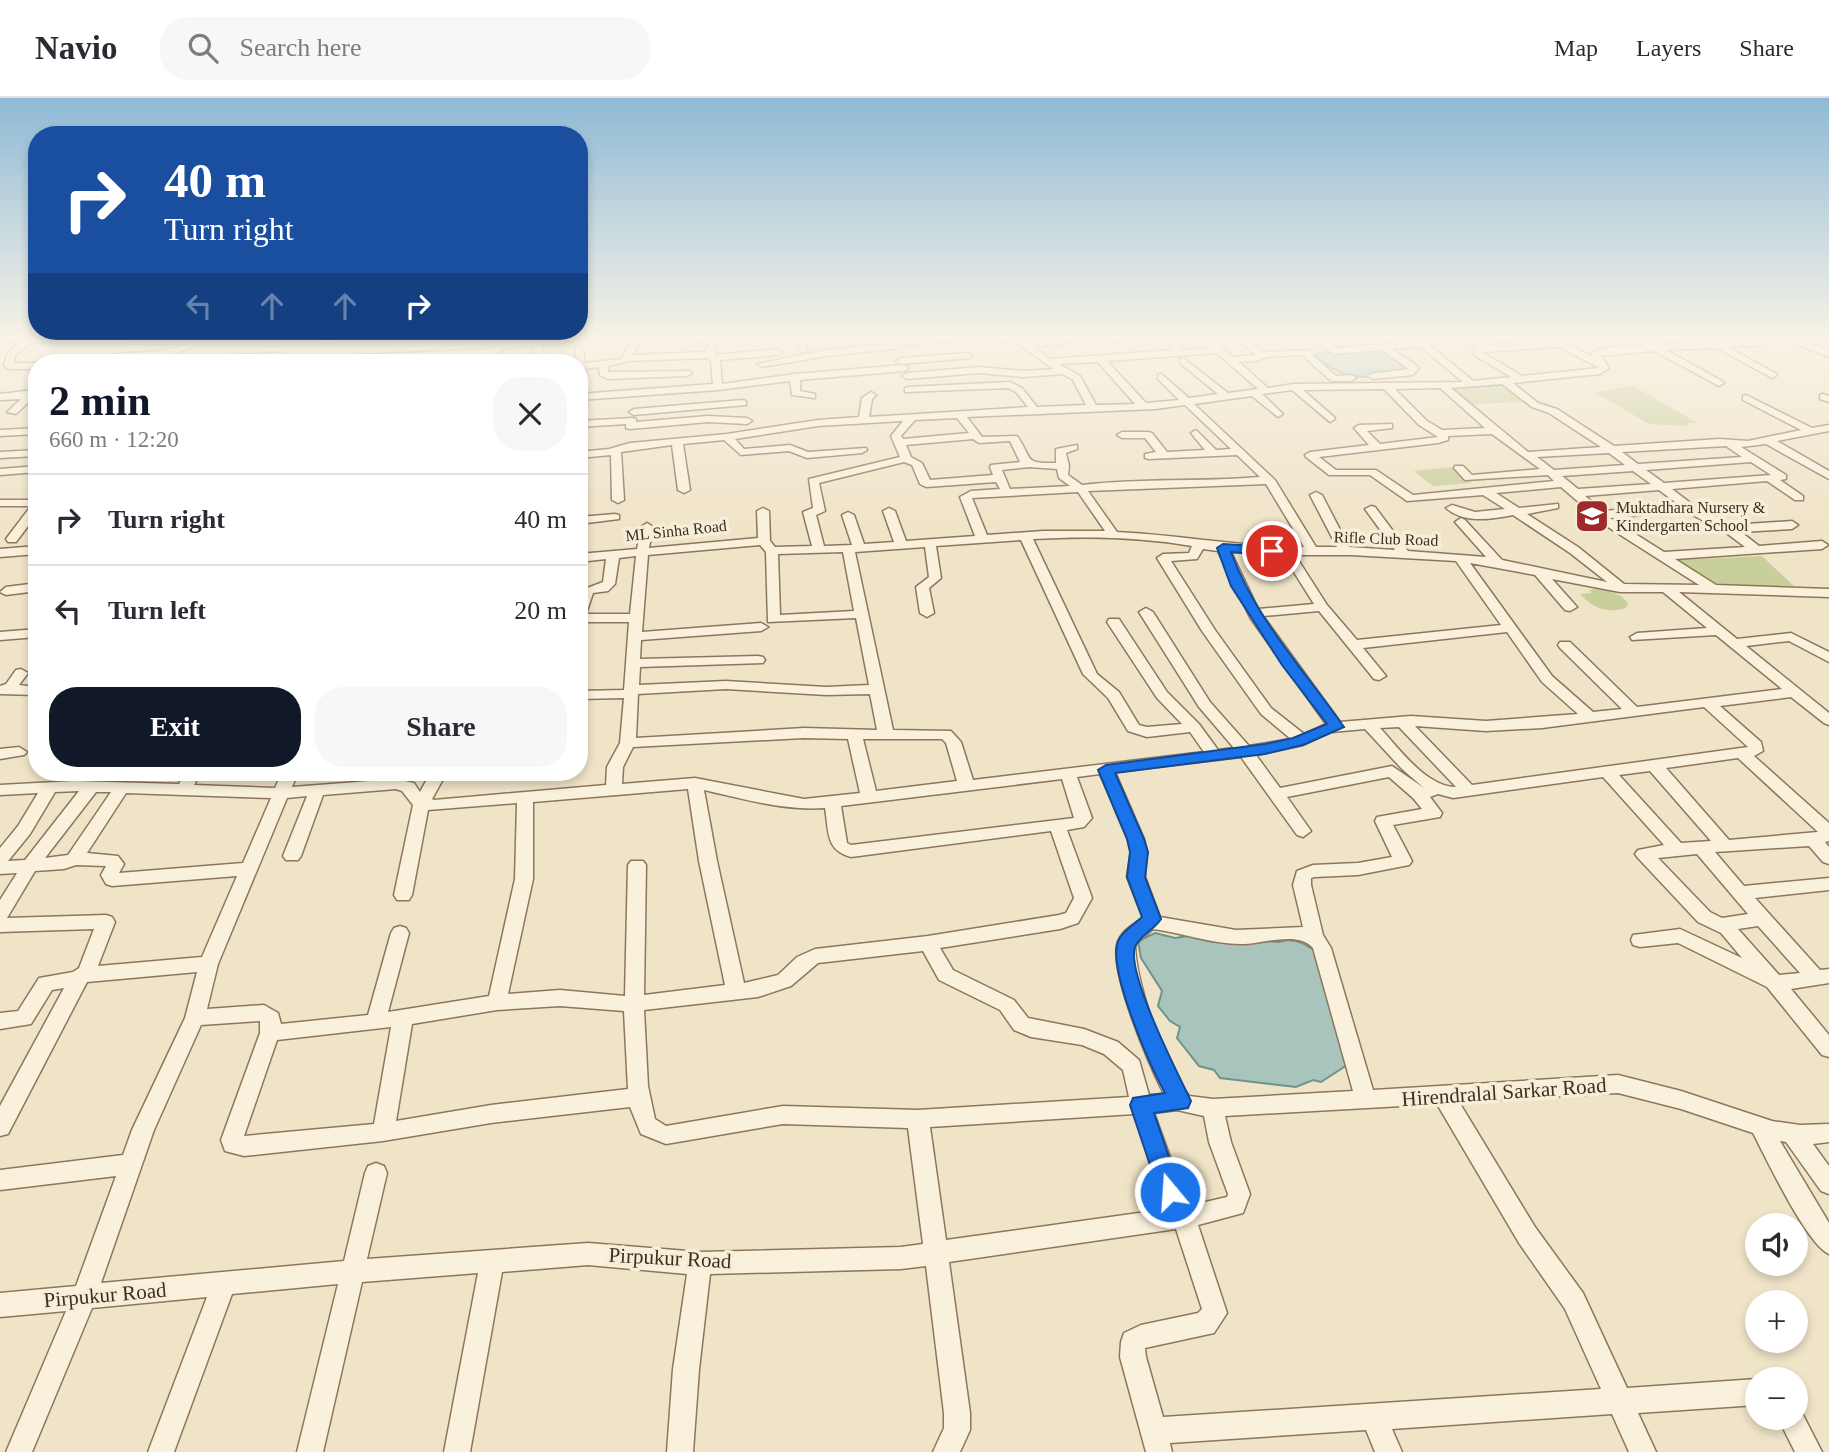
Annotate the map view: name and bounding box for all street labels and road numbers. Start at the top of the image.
street label: ML Sinha Road [625,517,727,544]
street label: Rifle Club Road [1333,528,1439,549]
street label: Hirendralal Sarkar Road [1401,1073,1608,1111]
street label: Pirpukur Road [608,1243,733,1273]
street label: Pirpukur Road [43,1278,168,1312]

